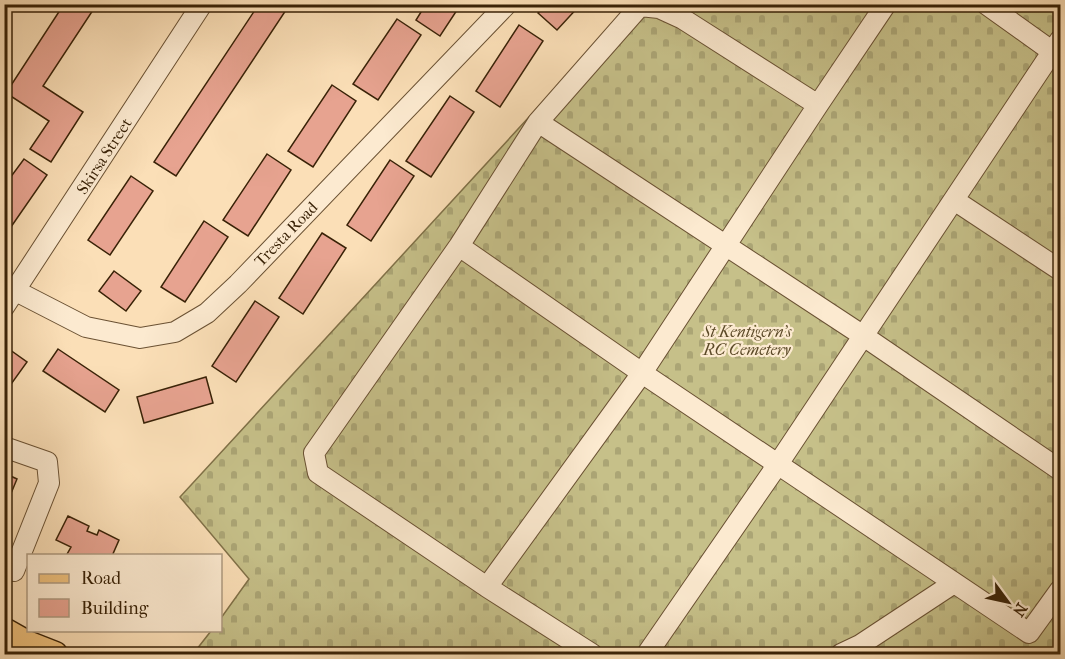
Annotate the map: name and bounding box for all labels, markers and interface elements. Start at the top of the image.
street label: Skirsa Street [72,114,136,198]
street label: Tresta Road [251,198,322,270]
park label: St Kentigern's RC Cemetery [702,322,793,359]
legend [27,554,222,632]
text: Road [81,568,121,589]
north arrow [978,572,1038,632]
text: Building [81,598,149,619]
text: N [1008,600,1031,621]

